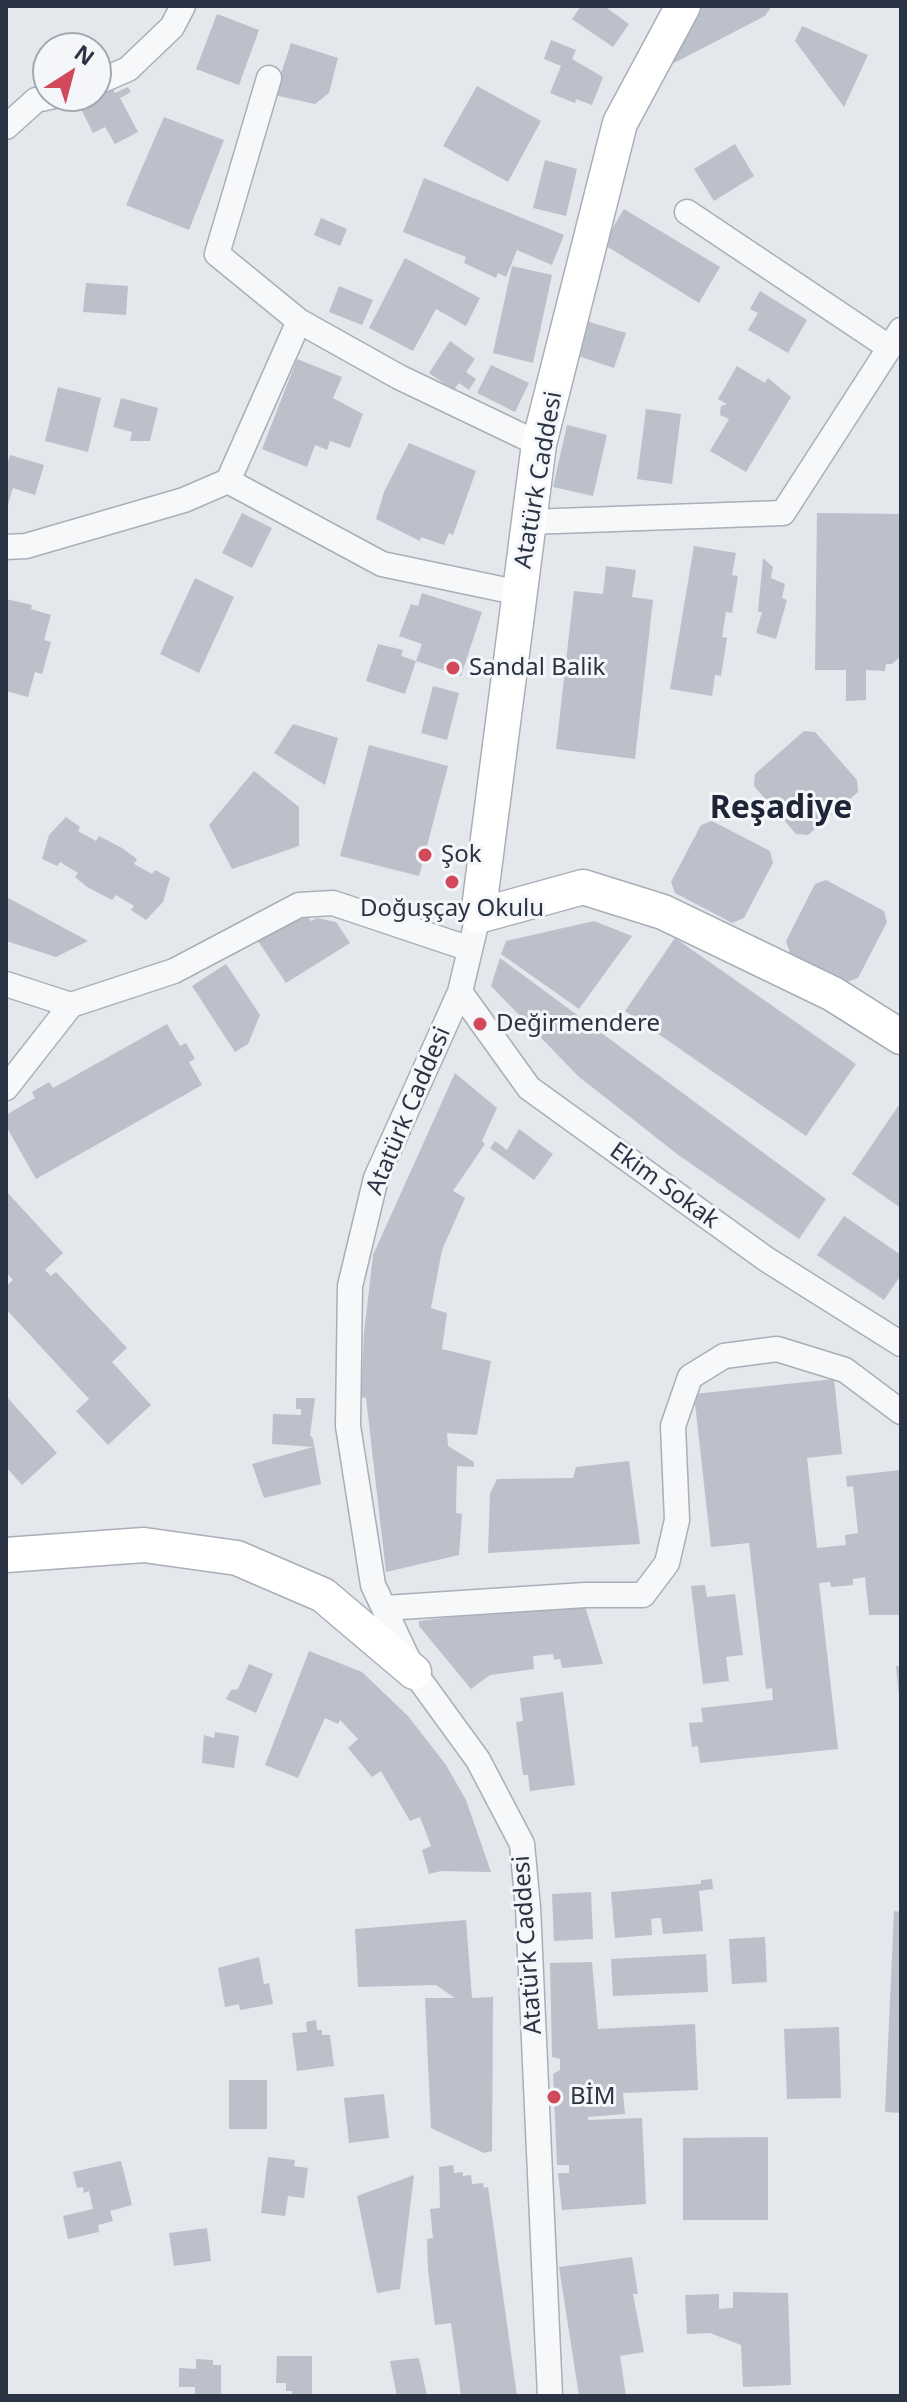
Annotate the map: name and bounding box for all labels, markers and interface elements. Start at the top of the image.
north arrow [32,32,112,112]
text: N [69,37,101,72]
street label: Atatürk Caddesi [509,389,569,571]
place label: Sandal Balik [469,654,605,682]
marker: Sandal Balik [444,659,462,677]
district label: Reşadiye [710,790,852,828]
place label: Şok [441,841,482,869]
marker: Şok [416,846,434,864]
marker: Doğuşçay Okulu [443,873,461,891]
place label: Doğuşçay Okulu [360,895,544,923]
place label: Değirmendere [496,1010,660,1038]
marker: Değirmendere [471,1015,489,1033]
street label: Atatürk Caddesi [361,1023,457,1199]
street label: Ekim Sokak [604,1137,724,1235]
street label: Atatürk Caddesi [507,1855,549,2035]
place label: BİM [570,2083,616,2111]
marker: BİM [545,2088,563,2106]

